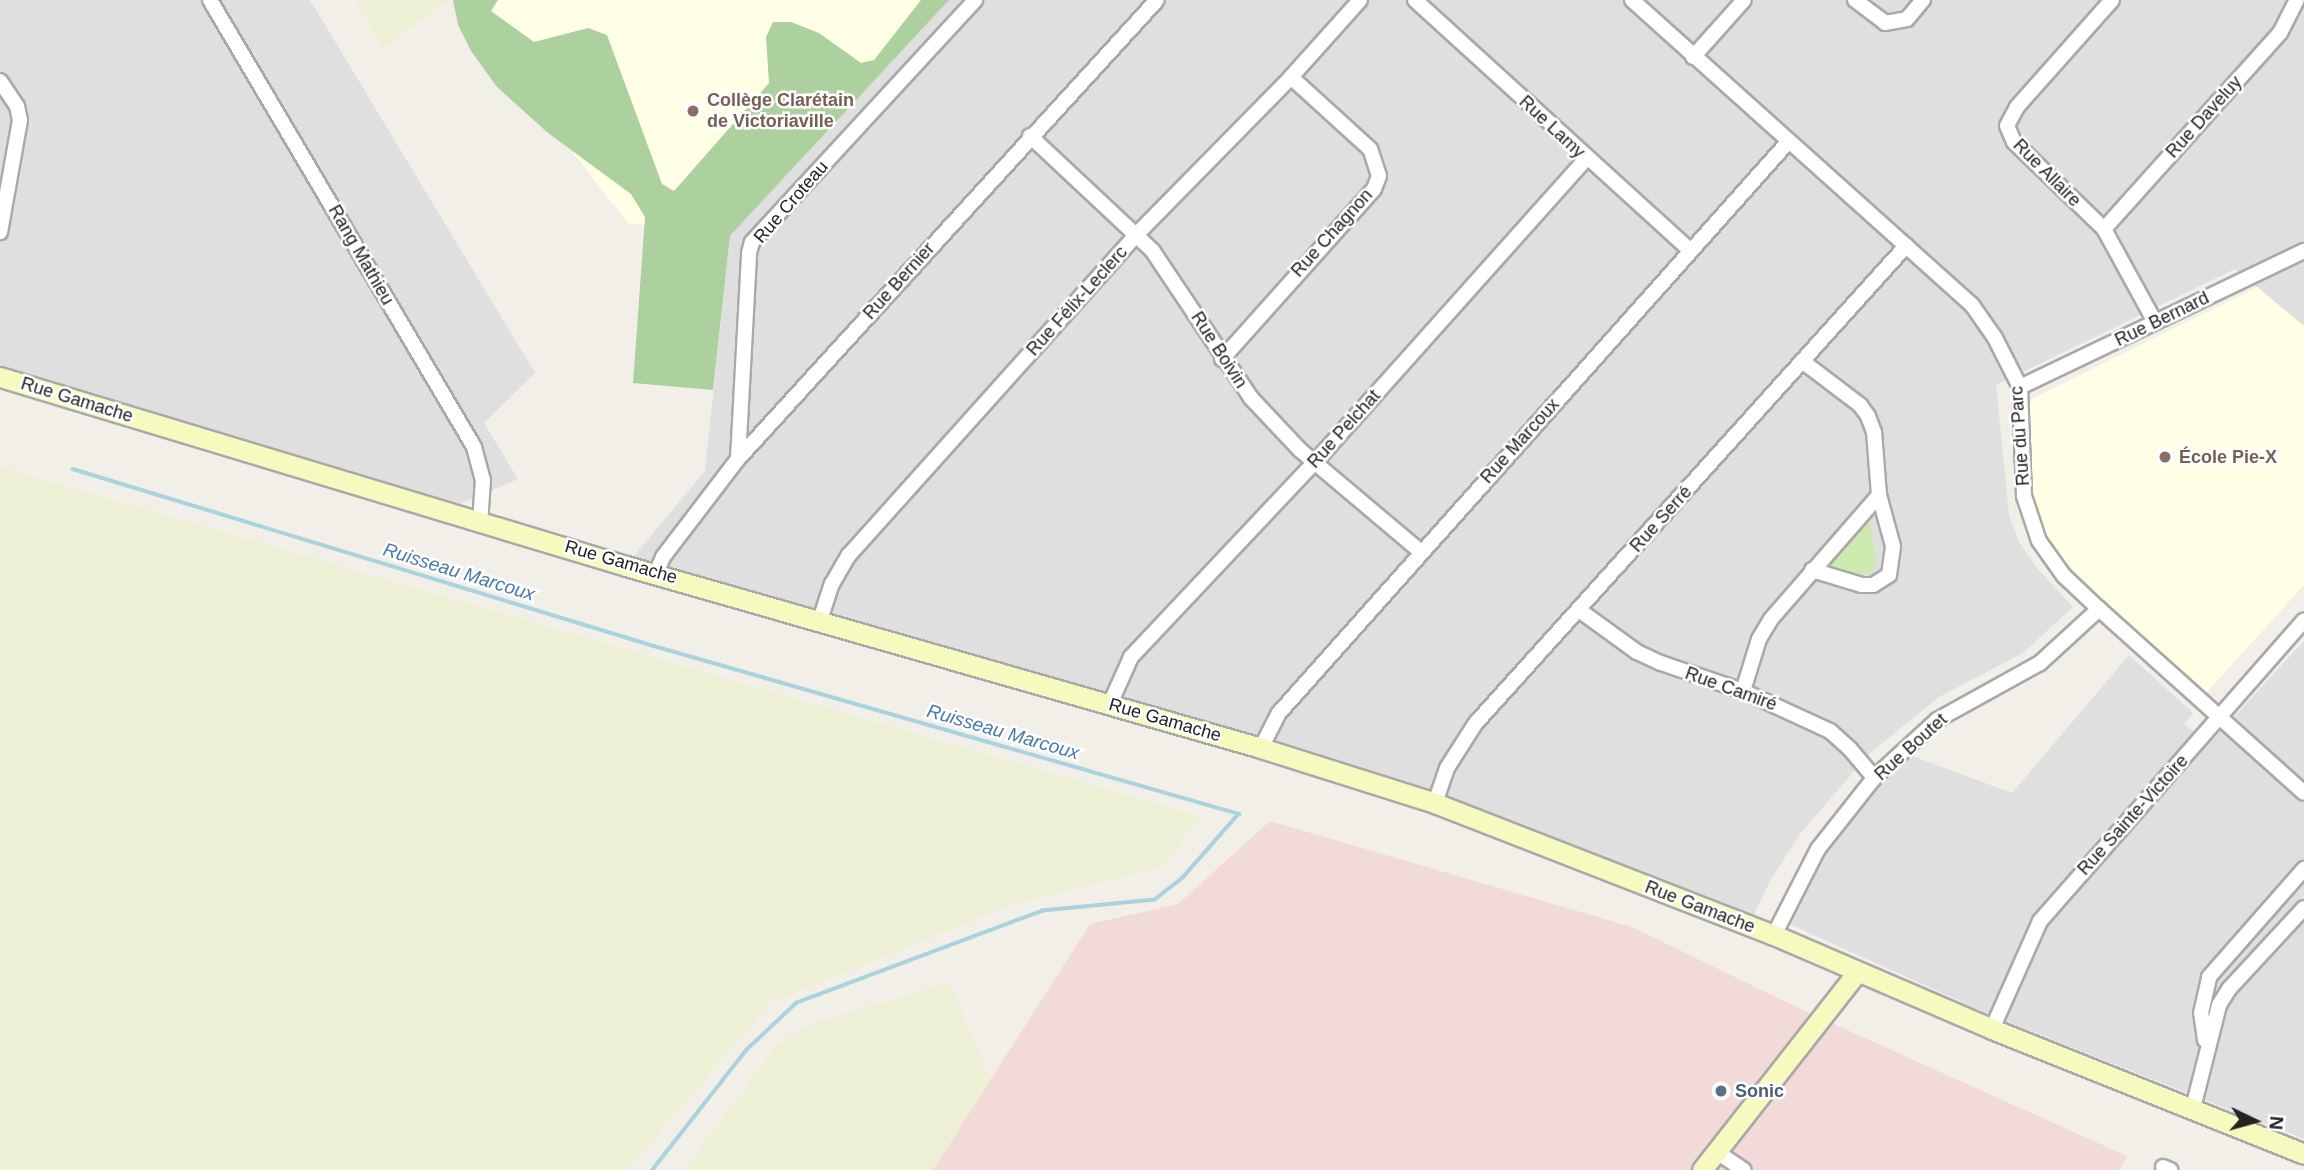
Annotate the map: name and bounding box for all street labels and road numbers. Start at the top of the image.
street label: Rue Daveluy [2161,71,2247,163]
street label: Rue Lamy [1515,91,1589,163]
street label: Rue Allaire [2008,134,2086,212]
street label: Rue Croteau [749,156,833,248]
street label: Rue Chagnon [1287,184,1377,282]
street label: Rang Mathieu [324,201,398,309]
street label: Rue Bernier [859,238,939,324]
street label: Rue Félix-Leclerc [1022,242,1132,360]
street label: Rue Bernard [2111,287,2213,351]
street label: Rue Boivin [1186,308,1252,392]
street label: Rue Gamache [18,373,136,427]
street label: Rue Pelchat [1303,385,1385,473]
street label: Rue du Parc [2006,385,2034,487]
street label: Rue Marcoux [1476,394,1564,488]
street label: Rue Serré [1626,481,1696,557]
street label: Rue Gamache [562,536,680,588]
street label: Rue Camiré [1682,662,1780,716]
street label: Rue Gamache [1106,694,1224,746]
street label: Rue Boutet [1870,709,1952,785]
street label: Rue Sainte-Victoire [2073,750,2193,880]
street label: Rue Gamache [1642,876,1758,938]

